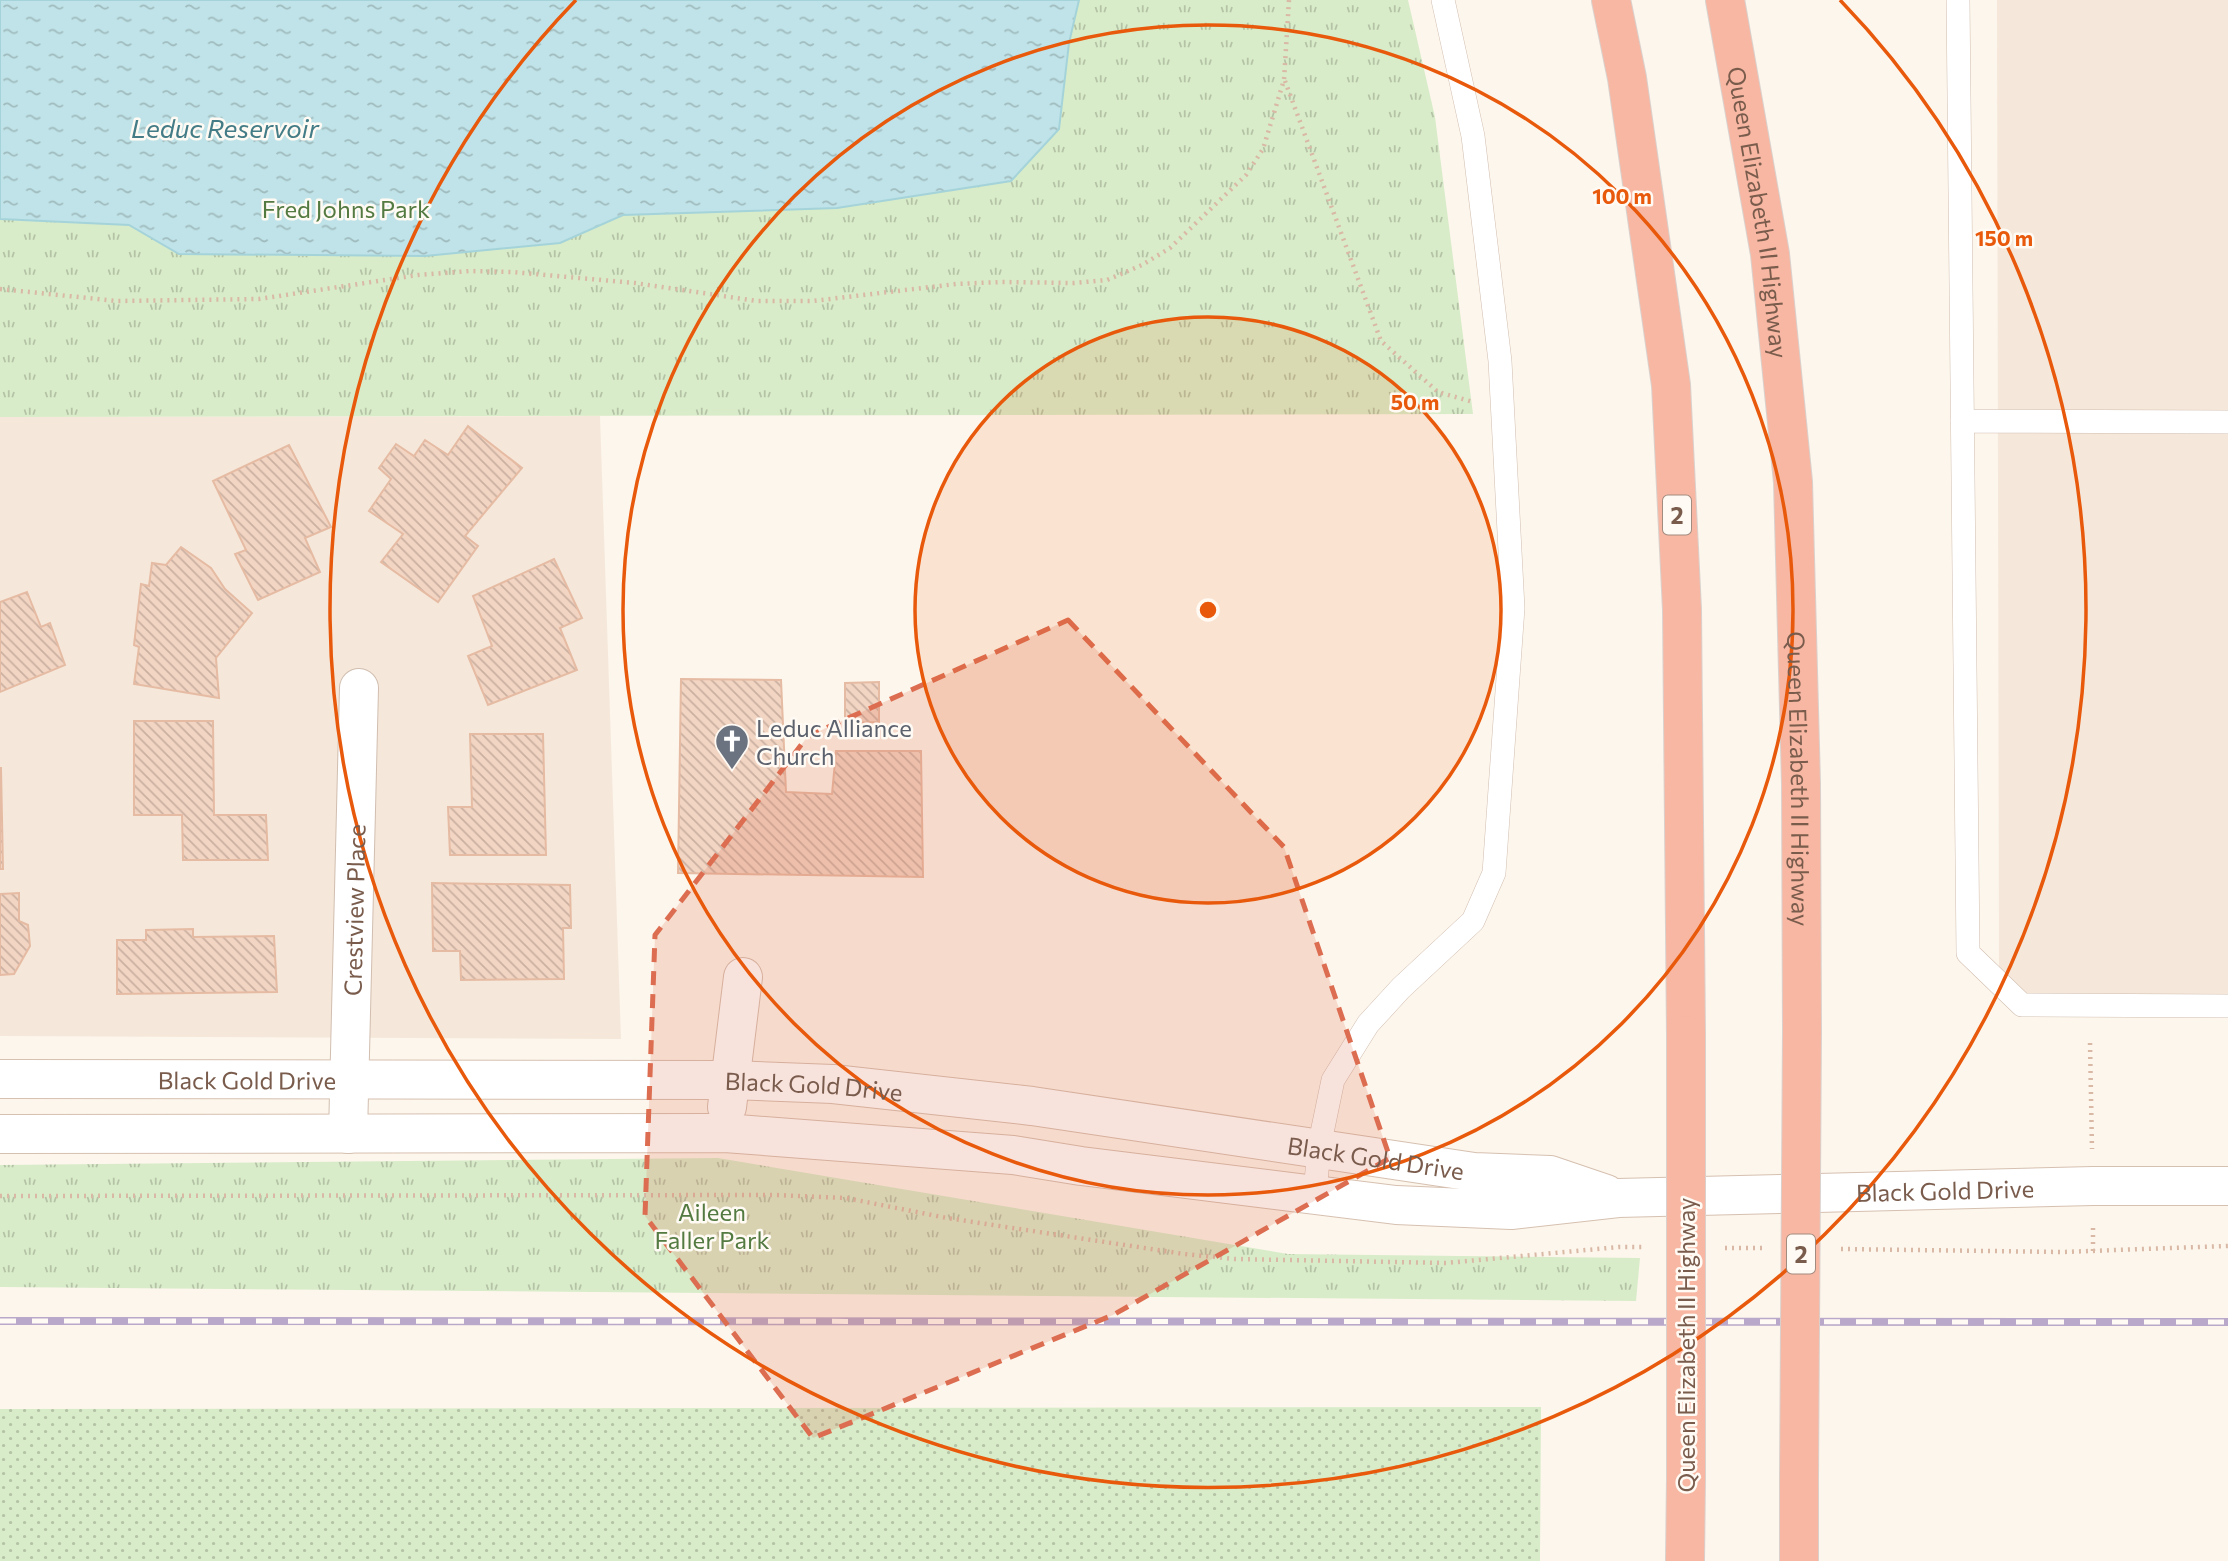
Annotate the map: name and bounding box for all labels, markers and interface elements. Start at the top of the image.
street label: Queen Elizabeth II Highway [1722,64,1795,360]
water label: Leduc Reservoir [131,112,321,143]
text: 100 m [1592,183,1652,208]
park label: Fred Johns Park [262,194,430,223]
text: 150 m [1975,225,2033,250]
text: 50 m [1391,389,1439,414]
road number: 2 [1663,495,1691,534]
centre of rings [1196,598,1220,622]
street label: Queen Elizabeth II Highway [1782,631,1816,926]
place label: Leduc Alliance Church [756,713,912,770]
church icon: Leduc Alliance Church [713,722,751,771]
street label: Crestview Place [337,824,370,996]
street label: Black Gold Drive [158,1065,336,1094]
street label: Black Gold Drive [724,1065,904,1106]
street label: Black Gold Drive [1286,1130,1466,1185]
street label: Black Gold Drive [1856,1173,2034,1206]
park label: Aileen Faller Park [654,1197,770,1254]
street label: Queen Elizabeth II Highway [1671,1198,1700,1492]
road number: 2 [1787,1234,1815,1274]

